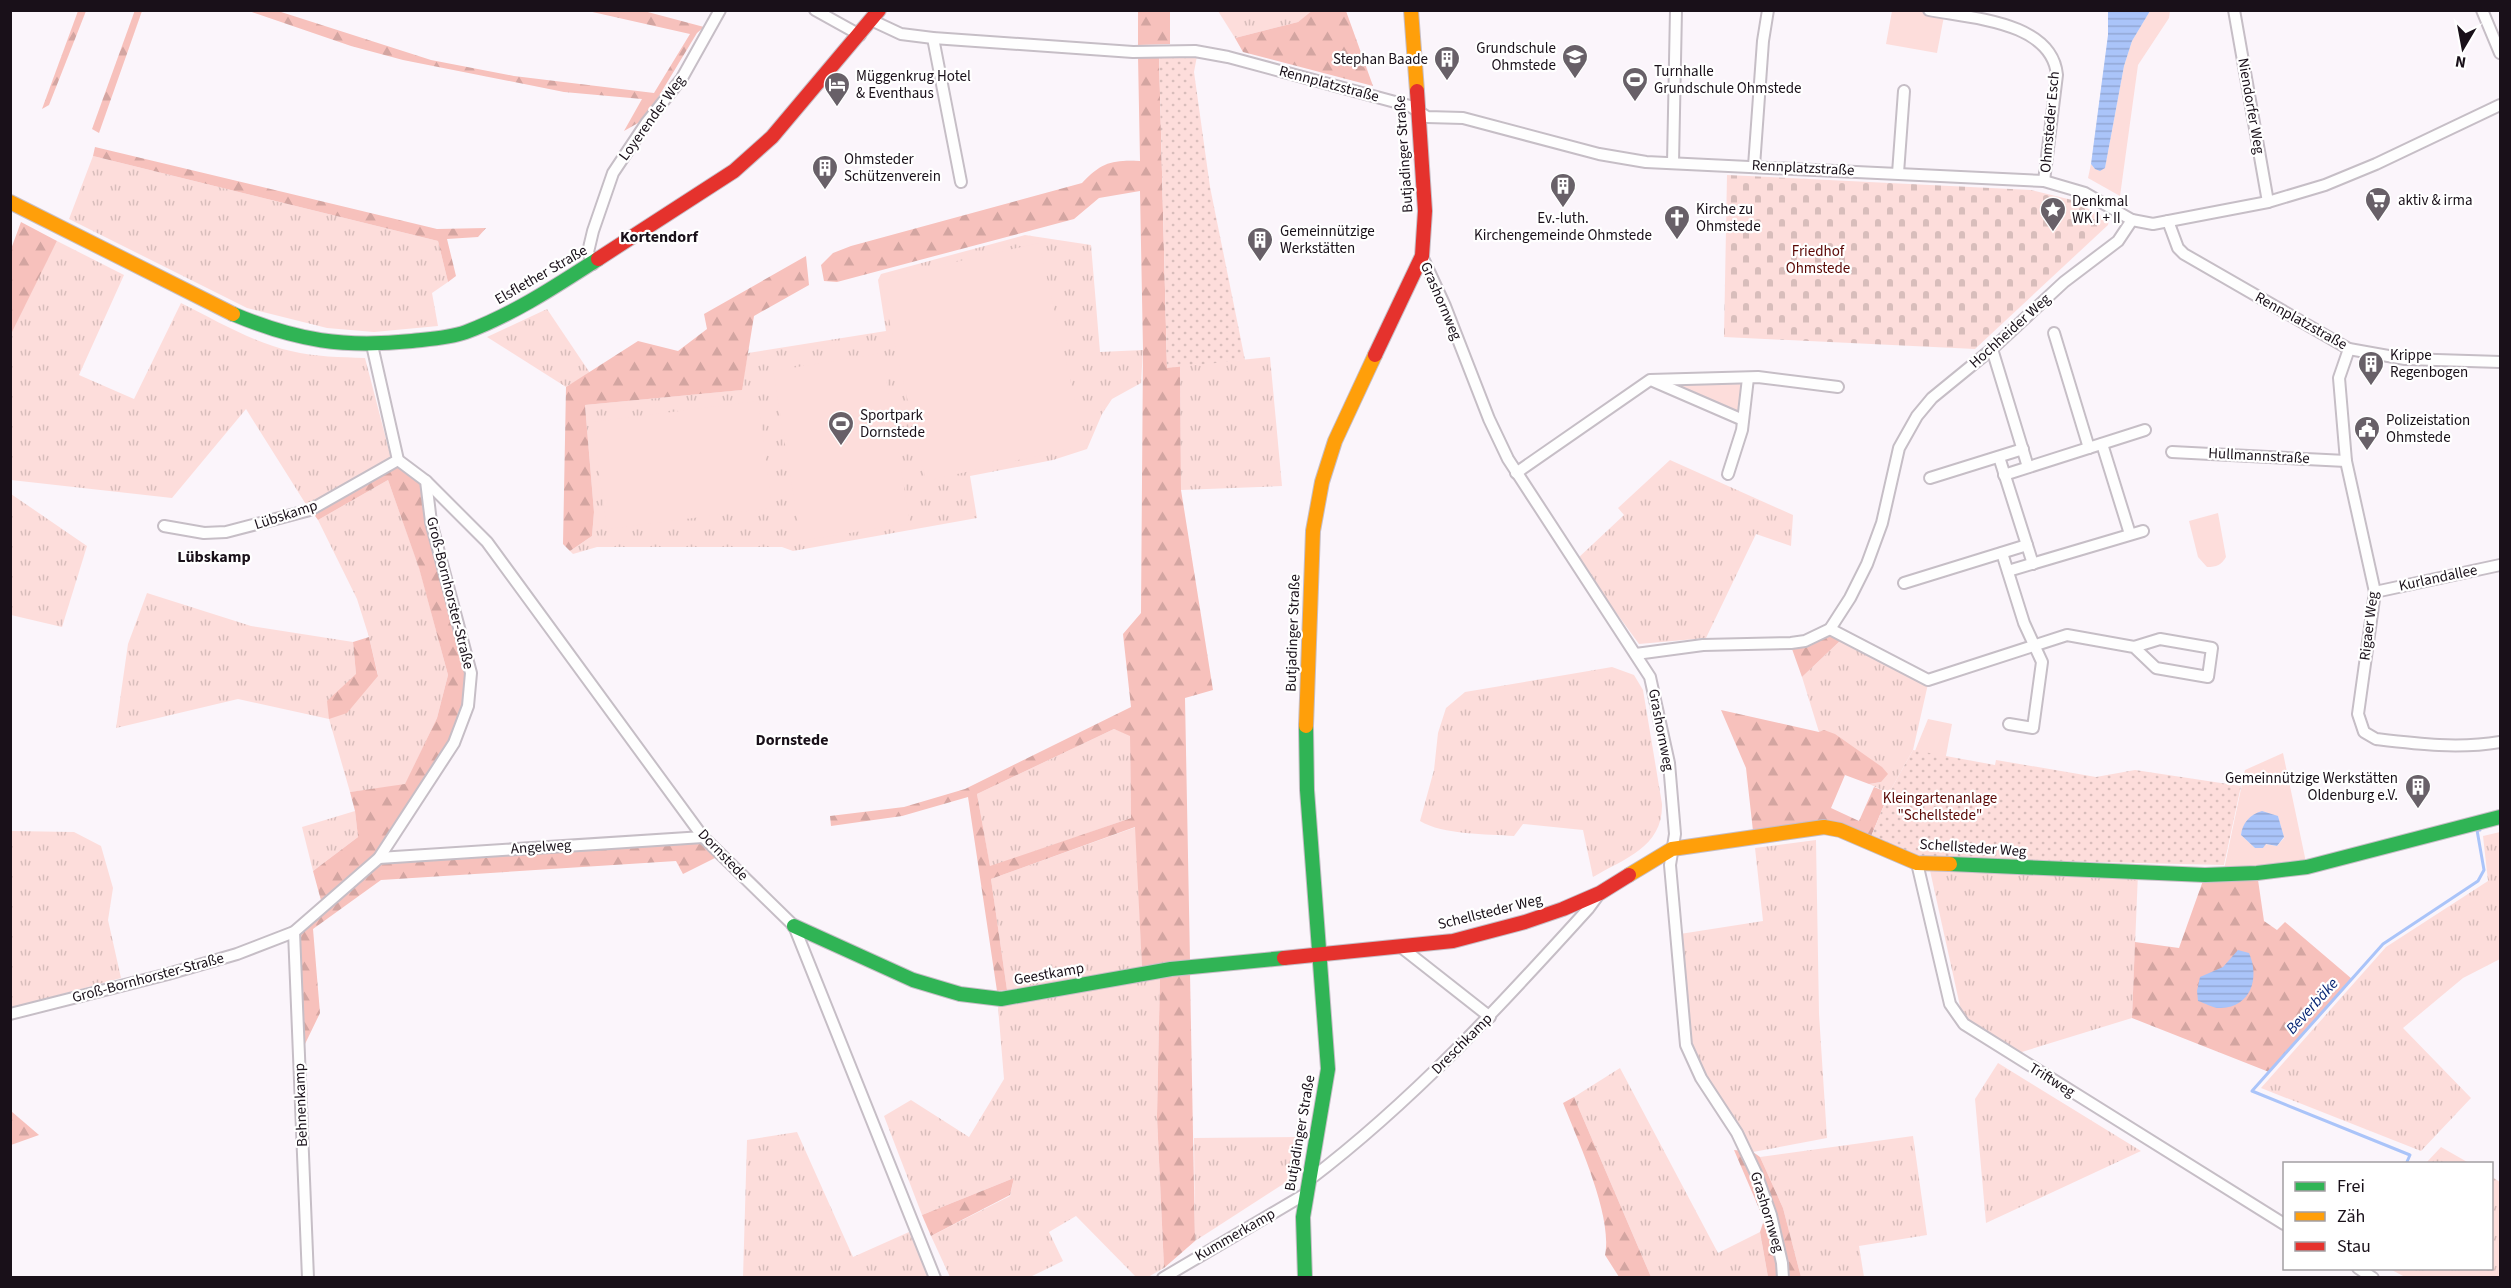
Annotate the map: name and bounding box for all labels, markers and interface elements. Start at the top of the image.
north arrow [2433,18,2493,78]
place label: Grundschule Ohmstede [1476,38,1556,76]
school or university icon: Grundschule Ohmstede [1560,42,1590,80]
building icon: Stephan Baade [1432,44,1462,82]
place label: Stephan Baade [1333,49,1428,70]
text: N [2453,50,2468,74]
street label: Niendorfer Weg [2232,56,2270,156]
street label: Rennplatzstraße [1277,61,1381,107]
place label: Turnhalle Grundschule Ohmstede [1654,61,1801,99]
sports icon: Turnhalle Grundschule Ohmstede [1620,65,1650,103]
place label: Müggenkrug Hotel & Eventhaus [856,66,971,104]
hotel icon: Müggenkrug Hotel & Eventhaus [822,70,852,108]
street label: Ohmsteder Esch [2035,70,2065,174]
street label: Loyerender Weg [614,71,690,165]
street label: Butjadinger Straße [1389,95,1419,213]
place label: Ohmsteder Schützenverein [844,149,941,187]
building icon: Ohmsteder Schützenverein [810,153,840,191]
street label: Rennplatzstraße [1751,155,1855,181]
building icon: Ev.-luth. Kirchengemeinde Ohmstede [1548,171,1578,209]
supermarket icon: aktiv & irma [2363,185,2393,223]
place label: aktiv & irma [2398,190,2472,211]
place label: Denkmal WK I + II [2072,191,2128,229]
place icon: Denkmal WK I + II [2038,195,2068,233]
place label: Kirche zu Ohmstede [1696,199,1761,237]
church icon: Kirche zu Ohmstede [1662,203,1692,241]
place label: Ev.-luth. Kirchengemeinde Ohmstede [1474,208,1652,246]
place label: Gemeinnützige Werkstätten [1280,221,1375,259]
building icon: Gemeinnützige Werkstätten [1245,225,1275,263]
district label: Kortendorf [620,226,699,248]
street label: Elsflether Straße [491,240,591,310]
park label: Friedhof Ohmstede [1786,241,1850,279]
street label: Grashornweg [1415,259,1467,344]
street label: Rennplatzstraße [2251,287,2351,355]
street label: Hochheider Weg [1965,289,2056,373]
place label: Krippe Regenbogen [2390,345,2468,383]
building icon: Krippe Regenbogen [2356,349,2386,387]
place label: Sportpark Dornstede [860,405,925,443]
sports icon: Sportpark Dornstede [826,409,856,447]
place label: Polizeistation Ohmstede [2386,410,2470,448]
public building icon: Polizeistation Ohmstede [2352,414,2382,452]
street label: Hullmannstraße [2208,443,2310,469]
street label: Lübskamp [252,495,320,535]
street label: Groß-Bornhorster-Straße [421,515,479,671]
district label: Lübskamp [177,546,251,568]
street label: Kurlandallee [2397,559,2479,597]
street label: Butjadinger Straße [1280,574,1306,692]
street label: Rigaer Weg [2354,590,2384,662]
street label: Grashornweg [1643,687,1679,773]
district label: Dornstede [756,729,828,751]
place label: Gemeinnützige Werkstätten Oldenburg e.V. [2225,768,2398,806]
building icon: Gemeinnützige Werkstätten Oldenburg e.V. [2403,772,2433,810]
park label: Kleingartenanlage "Schellstede" [1883,788,1997,826]
street label: Dornstede [693,824,753,886]
street label: Angelweg [510,834,572,860]
street label: Schellsteder Weg [1919,834,2028,862]
street label: Schellsteder Weg [1436,889,1545,935]
street label: Groß-Bornhorster-Straße [70,948,226,1008]
street label: Geestkamp [1012,958,1086,990]
water label: Beverbäke [2281,973,2343,1039]
street label: Dreschkamp [1427,1009,1497,1079]
street label: Triftweg [2025,1058,2079,1103]
street label: Behnenkamp [289,1063,313,1147]
street label: Butjadinger Straße [1279,1073,1321,1193]
legend [2283,1162,2493,1270]
street label: Grashornweg [1745,1169,1789,1255]
text: Frei [2337,1174,2365,1199]
street label: Kummerkamp [1191,1203,1279,1267]
text: Zäh [2337,1204,2365,1229]
text: Stau [2337,1234,2371,1259]

